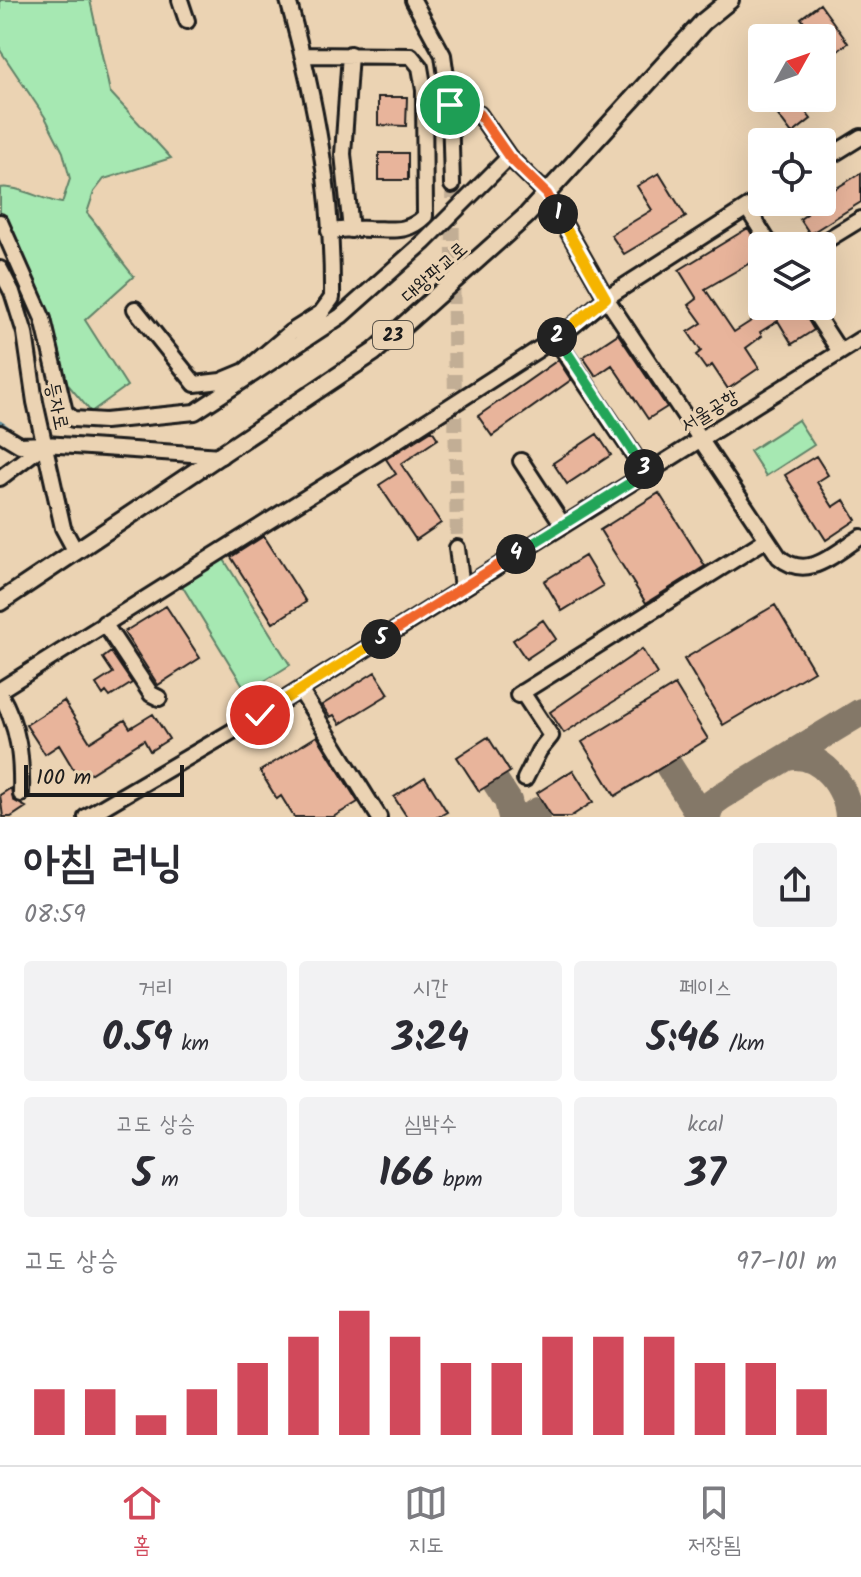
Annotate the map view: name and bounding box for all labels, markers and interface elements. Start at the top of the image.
north arrow [748,24,836,112]
map controls [748,24,836,320]
pin [416,71,484,139]
icon: arrive [428,83,472,127]
button: locate [748,128,836,216]
pin: 1 [538,194,578,234]
text: 1 [555,196,561,231]
button: layers [748,232,836,320]
street label: 대왕판교로 [395,235,476,312]
pin: 2 [537,317,577,357]
text: 2 [551,319,563,354]
road number: 23 [373,321,413,349]
street label: 등자로 [35,379,77,433]
street label: 서울공항 [674,381,746,442]
pin: 3 [624,449,664,489]
text: 3 [638,451,650,486]
pin: 4 [496,534,536,574]
text: 4 [510,536,522,571]
pin: 5 [361,619,401,659]
text: 5 [375,621,387,656]
pin [226,681,294,749]
icon: check [238,693,282,737]
scale bar [24,761,184,797]
text: 100 m [36,761,91,796]
text: 아침 러닝 [24,829,183,899]
button: share [753,843,837,927]
text: 08:59 [24,894,86,936]
text: 거리 [138,972,173,1007]
text: 시간 [413,972,448,1007]
text: 페이스 [679,972,732,1007]
text: 0.59 [102,1007,172,1071]
text: 3:24 [392,1007,469,1071]
text: 5:46 [646,1007,720,1071]
text: km [172,1027,209,1062]
text: /km [720,1027,765,1062]
text: 고도 상승 [116,1108,195,1143]
text: 심박수 [404,1108,457,1143]
text: kcal [688,1108,723,1143]
text: 5 [132,1143,152,1207]
text: 166 [379,1143,434,1207]
text: 37 [685,1143,726,1207]
text: m [152,1163,179,1198]
text: bpm [434,1163,482,1198]
text: 고도 상승 [24,1241,118,1283]
text: 97–101 m [736,1241,837,1283]
tab: 홈 [120,1481,164,1564]
tab: 지도 [404,1481,448,1564]
tab: 저장됨 [688,1481,741,1564]

